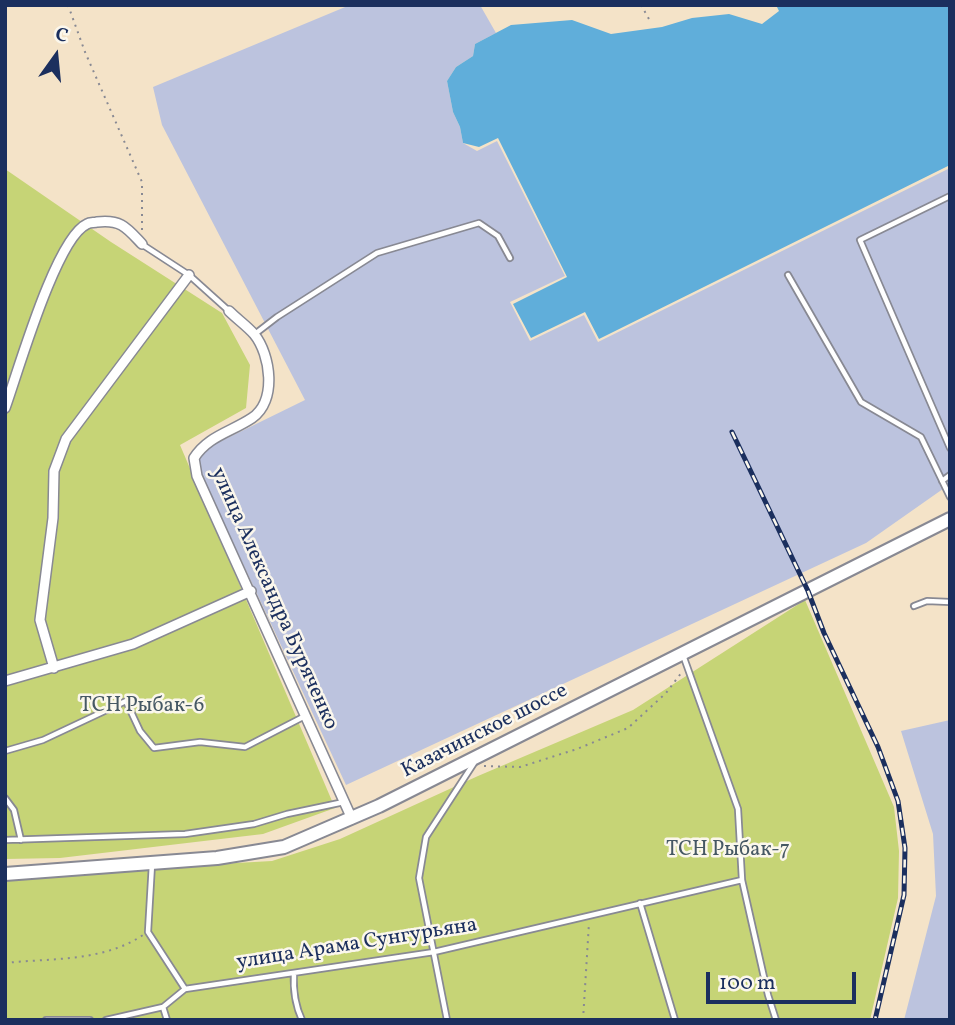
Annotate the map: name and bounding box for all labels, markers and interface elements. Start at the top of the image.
north arrow [21,21,91,91]
text: С [52,22,71,50]
street label: улица Александра Буряченко [204,464,342,734]
street label: Казачинское шоссе [398,679,572,785]
park label: ТСН Рыбак-6 [80,694,204,720]
park label: ТСН Рыбак-7 [666,838,790,864]
street label: улица Арама Сунгурьяна [235,914,479,976]
scale bar [710,958,860,1002]
text: 100 m [719,969,776,998]

